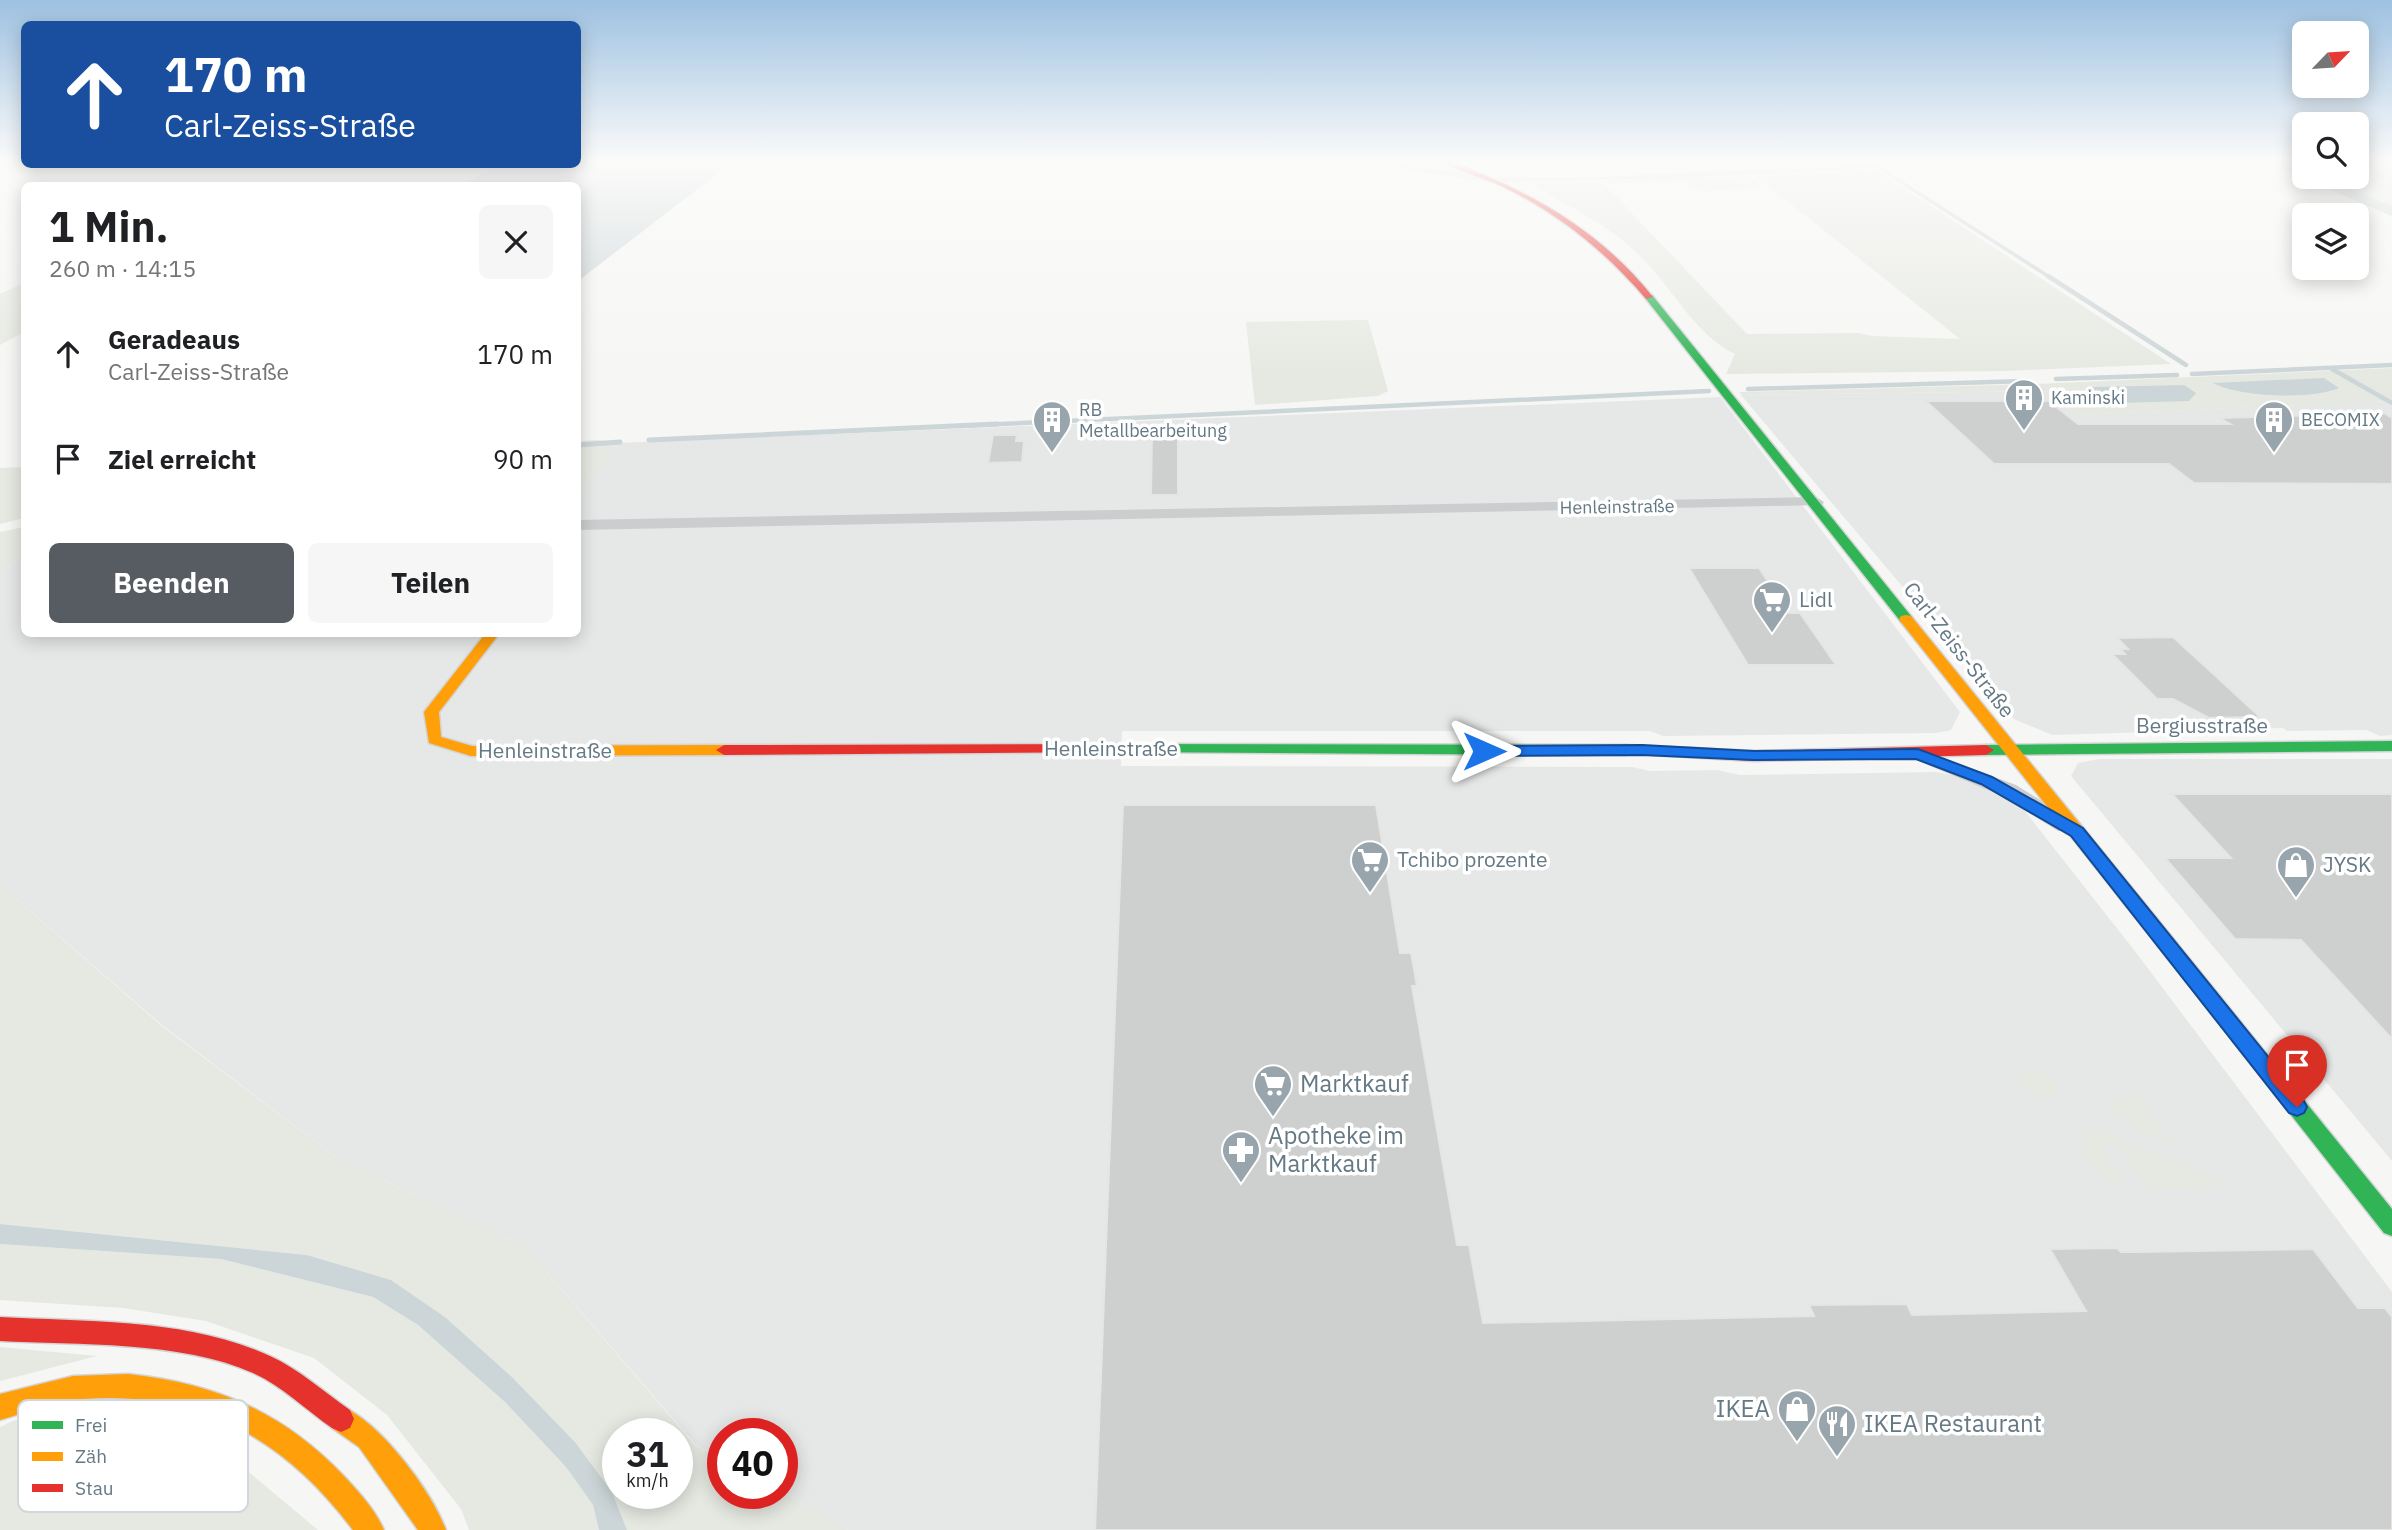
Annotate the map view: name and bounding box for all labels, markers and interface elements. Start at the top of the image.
north arrow [2292,21,2370,98]
map controls [2292,21,2369,280]
text: 170 m [164,42,308,105]
icon: ahead [49,49,140,140]
text: Carl-Zeiss-Straße [164,104,416,146]
button: search [2292,112,2369,189]
text: 1 Min. [49,199,169,254]
button: layers [2292,203,2369,280]
button: close [479,205,553,279]
text: 260 m · 14:15 [49,253,196,283]
text: Geradeaus [108,322,240,356]
icon: ahead [49,335,87,373]
text: 170 m [477,337,553,371]
text: Carl-Zeiss-Straße [108,356,289,386]
building icon: Kaminski [2003,377,2045,432]
place label: Kaminski [2051,386,2125,409]
place label: RB Metallbearbeitung [1079,398,1227,442]
building icon: RB Metallbearbeitung [1031,399,1073,454]
building icon: BECOMIX [2253,399,2295,454]
place label: BECOMIX [2301,408,2380,431]
icon: arrive [49,440,87,478]
text: Ziel erreicht [108,442,256,476]
text: 90 m [493,442,553,476]
street label: Henleinstraße [1559,494,1675,519]
button: Beenden [49,543,294,623]
button: Teilen [308,543,553,623]
street label: Carl-Zeiss-Straße [1898,576,2022,723]
supermarket icon: Lidl [1751,579,1793,634]
place label: Lidl [1799,585,1833,613]
street label: Bergiusstraße [2136,711,2268,739]
position arrow [1447,714,1521,788]
street label: Henleinstraße [1044,734,1178,762]
street label: Henleinstraße [478,736,612,764]
supermarket icon: Tchibo prozente [1349,839,1391,894]
shop icon: JYSK [2275,844,2317,899]
place label: Tchibo prozente [1397,845,1548,873]
place label: JYSK [2323,850,2371,878]
pin [2267,1035,2327,1107]
icon: arrive [2278,1046,2316,1084]
supermarket icon: Marktkauf [1252,1063,1294,1118]
place label: Marktkauf [1300,1067,1409,1099]
place label: Apotheke im Marktkauf [1268,1119,1404,1179]
pharmacy icon: Apotheke im Marktkauf [1220,1129,1262,1184]
shop icon: IKEA [1776,1388,1818,1443]
place label: IKEA [1716,1392,1770,1424]
legend [18,1400,248,1512]
restaurant icon: IKEA Restaurant [1816,1403,1858,1458]
place label: IKEA Restaurant [1864,1407,2042,1439]
text: Frei [75,1413,107,1437]
speed limit sign: 40 [707,1418,798,1509]
text: 31 [626,1431,669,1477]
text: Zäh [75,1444,107,1468]
text: km/h [626,1469,669,1492]
text: Stau [75,1476,114,1500]

